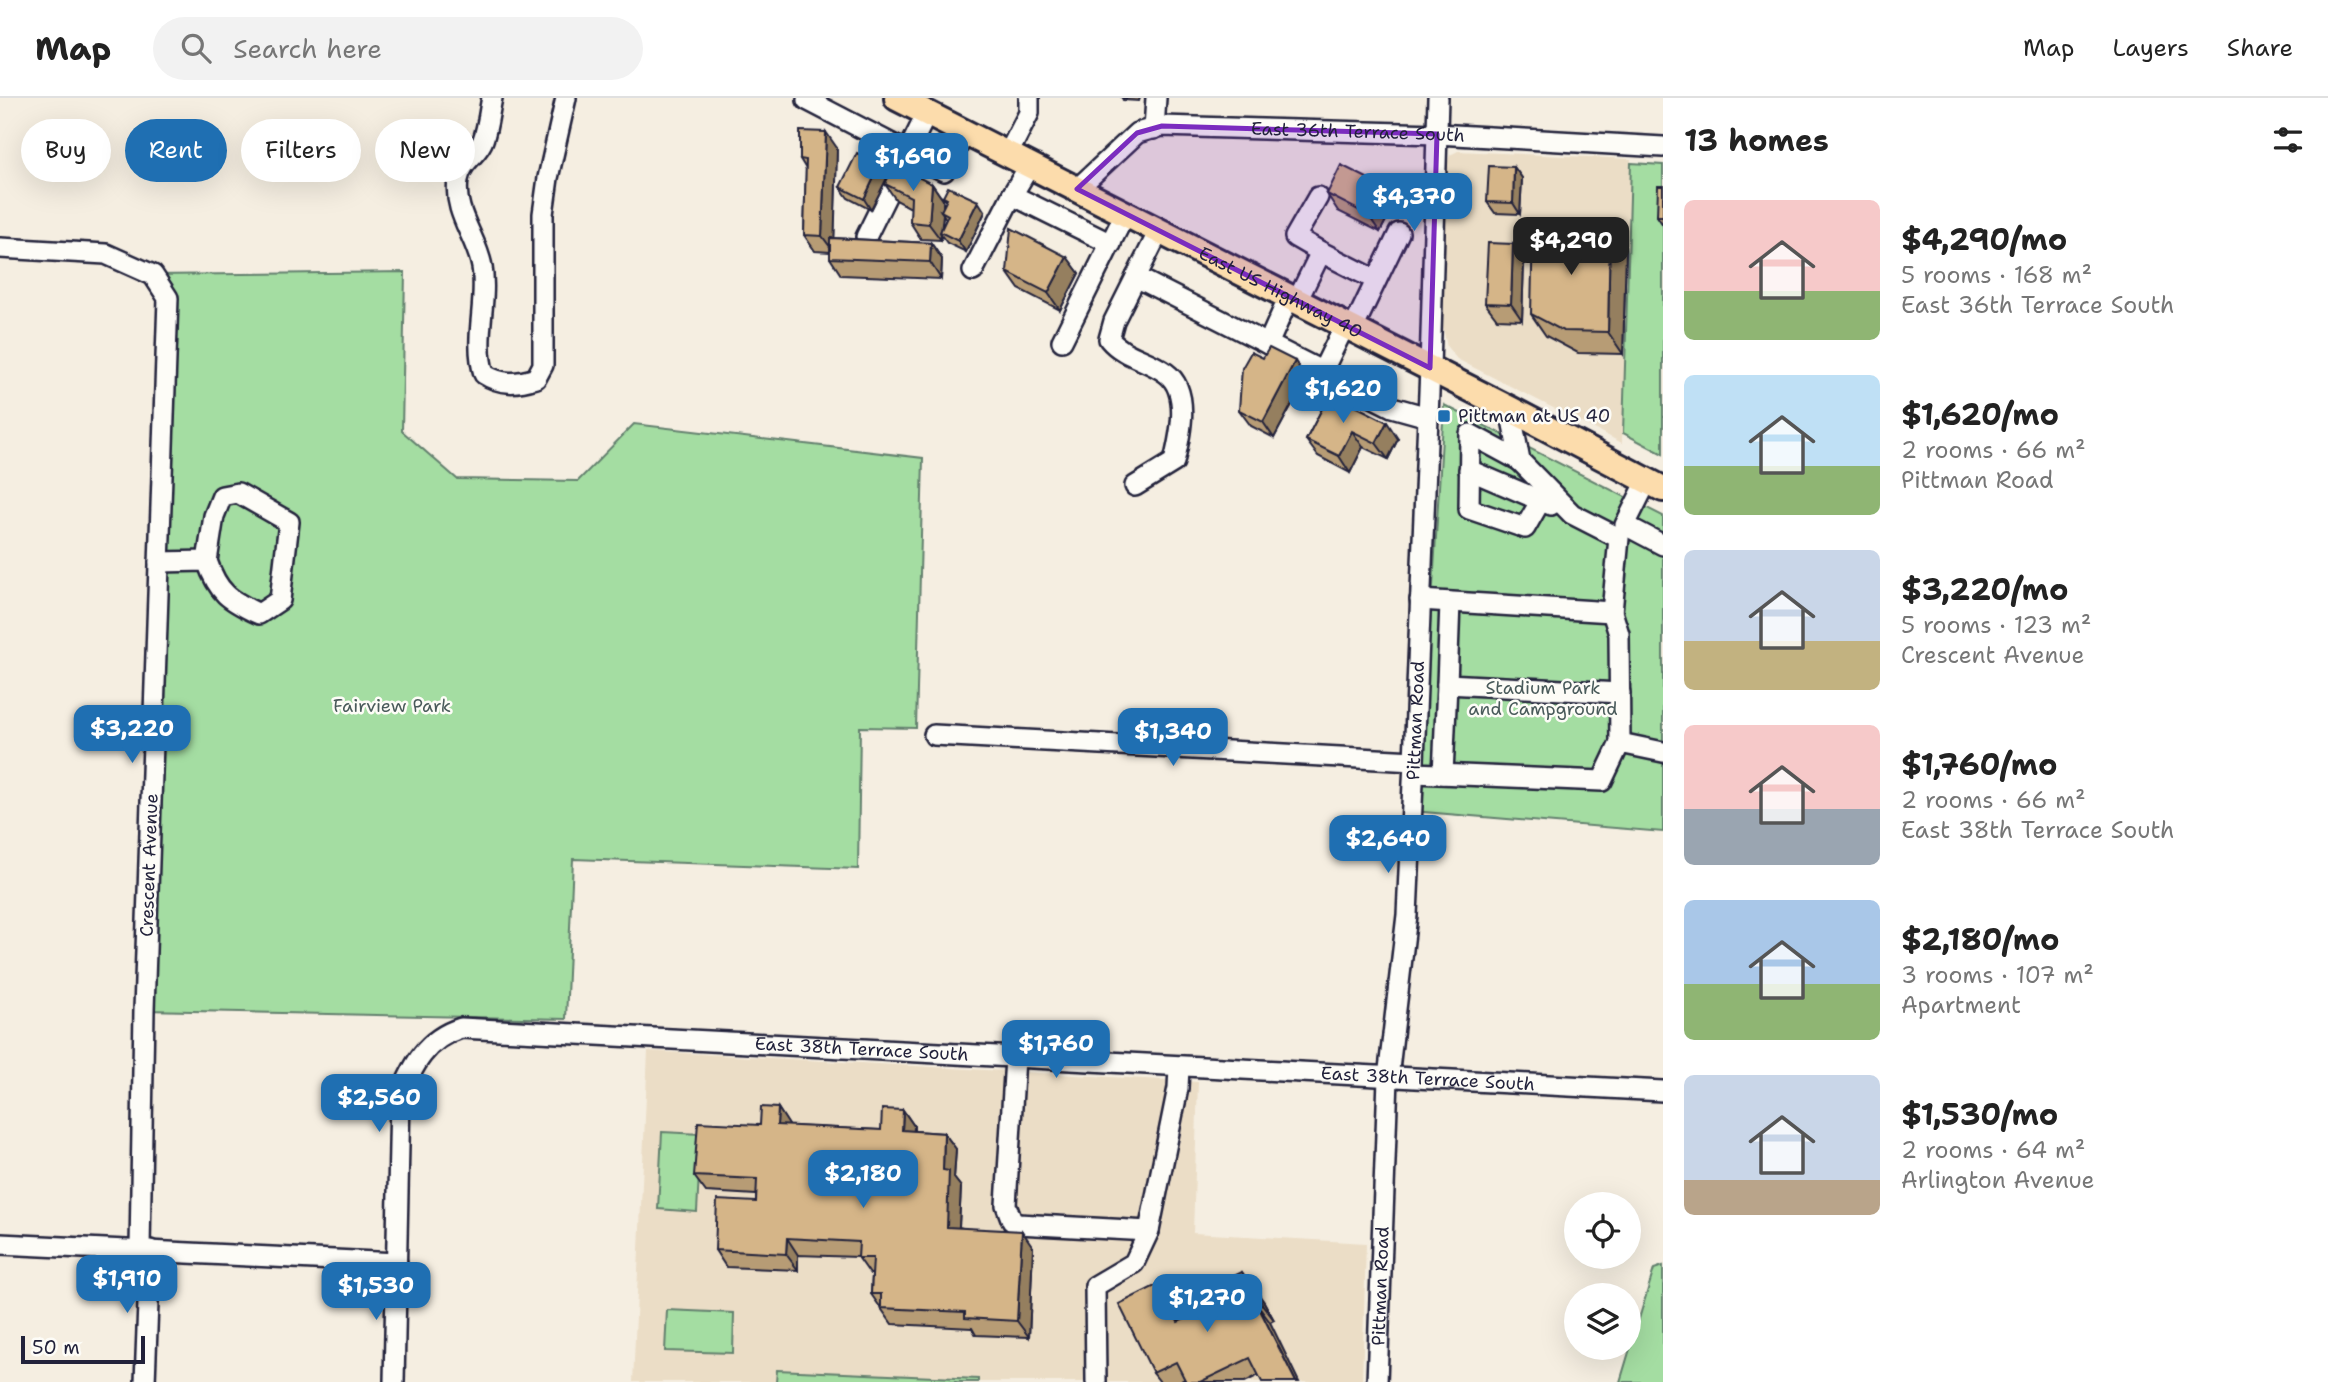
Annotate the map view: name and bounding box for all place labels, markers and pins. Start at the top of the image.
pin: $1,690 [856,134,970,193]
pin: $4,370 [1357,174,1471,233]
pin: $4,290 [1514,218,1628,277]
pin: $1,620 [1286,366,1400,425]
place label: Pittman at US 40 [1458,404,1610,428]
marker: Pittman at US 40 [1436,408,1452,424]
pin: $3,220 [75,706,189,765]
pin: $1,340 [1116,708,1230,768]
pin: $2,640 [1331,816,1445,875]
pin: $1,760 [999,1020,1113,1080]
pin: $2,560 [322,1074,436,1134]
pin: $2,180 [806,1150,920,1210]
pin: $1,910 [70,1256,184,1315]
pin: $1,530 [319,1262,433,1322]
pin: $1,270 [1150,1274,1264,1334]

